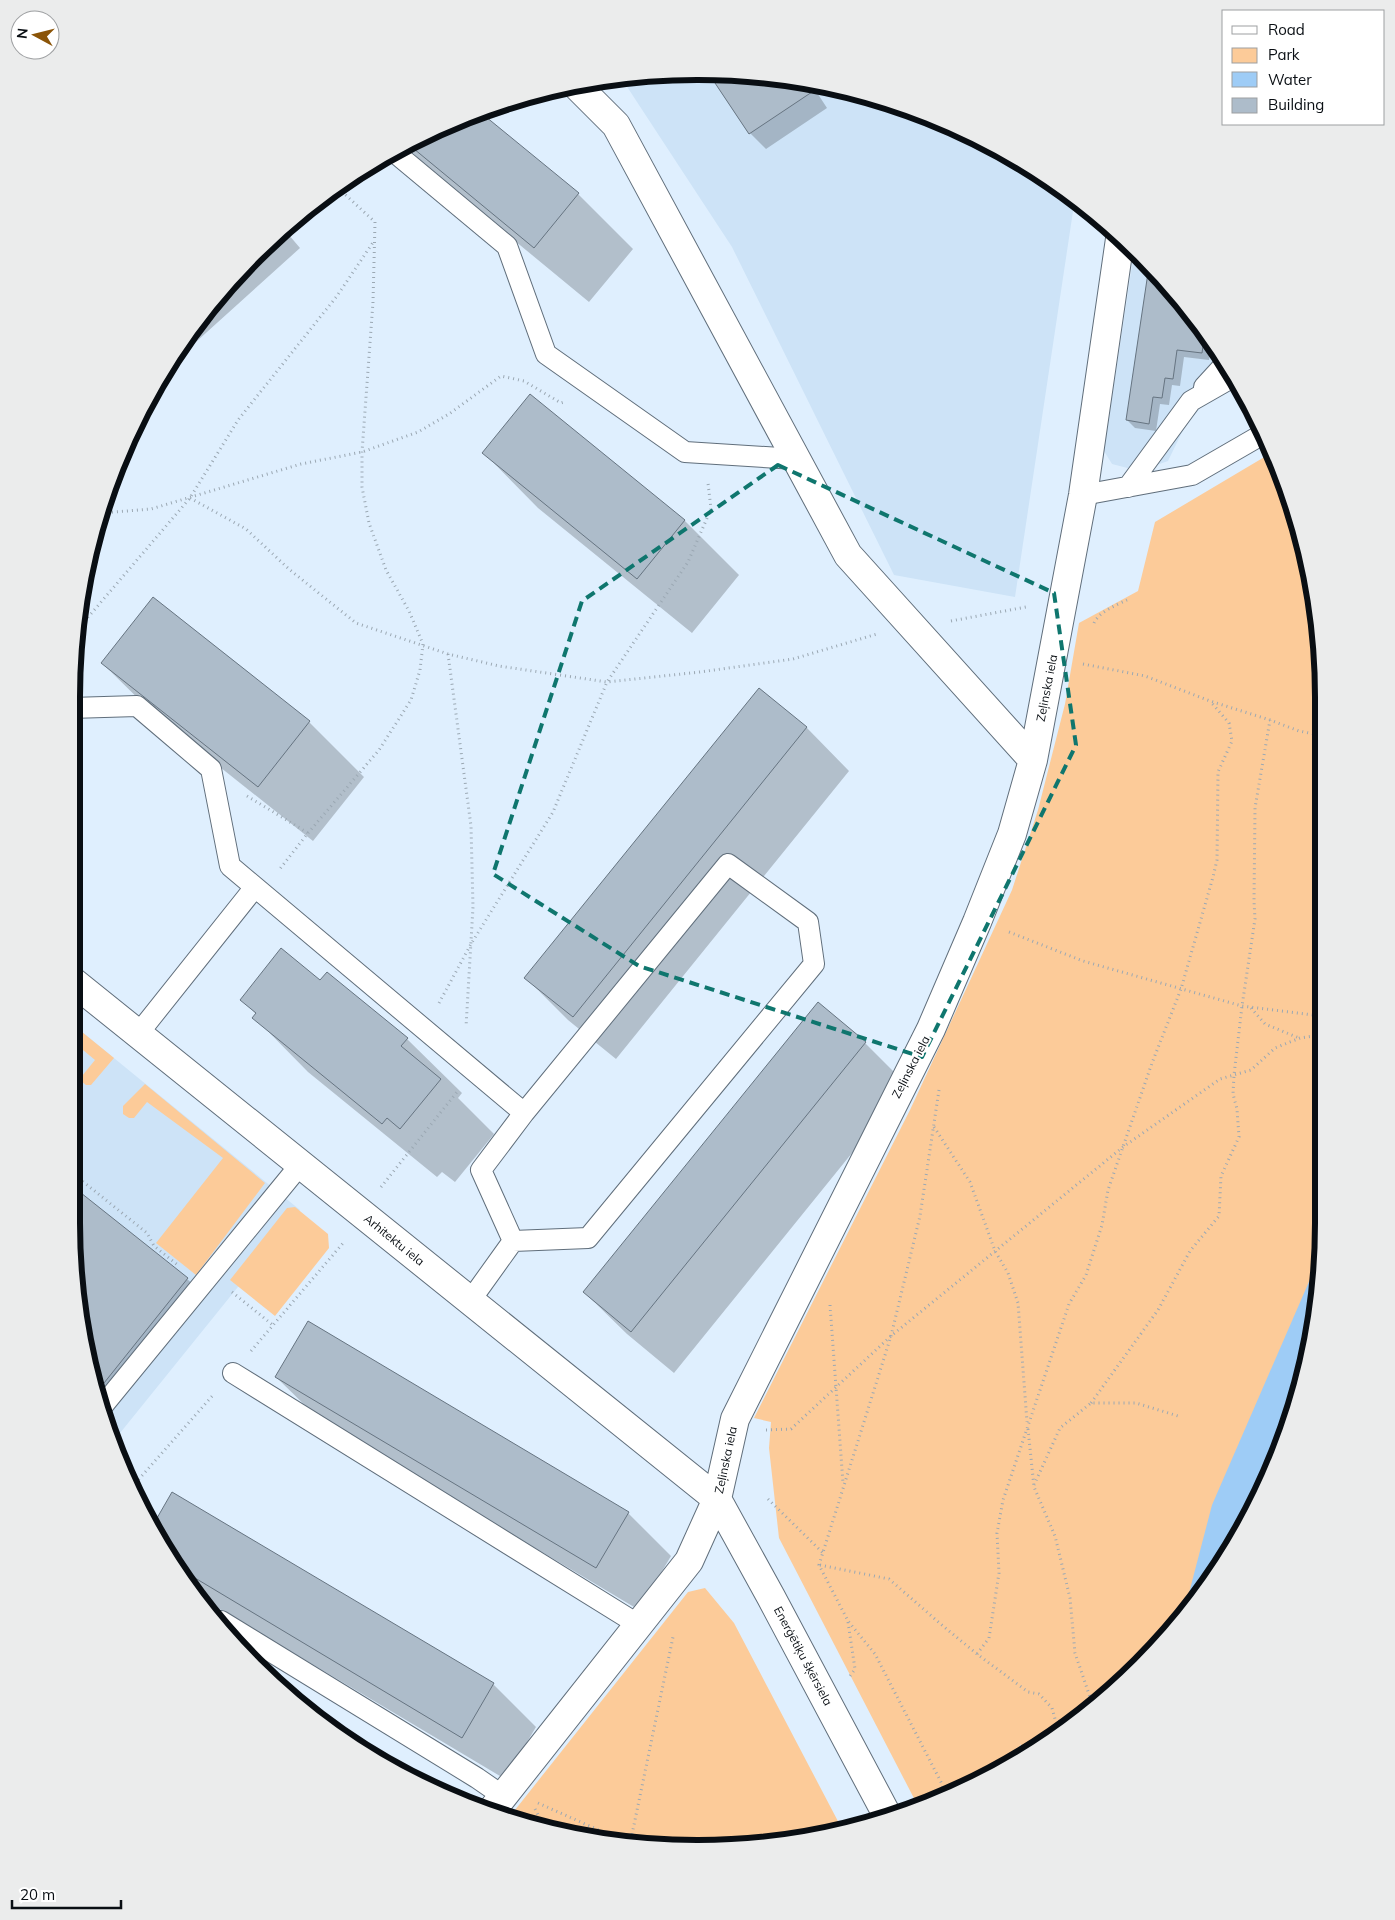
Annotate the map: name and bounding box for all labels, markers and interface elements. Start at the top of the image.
north arrow [10,10,60,60]
legend [1222,10,1385,125]
text: Road [1268,20,1305,39]
text: N [13,27,32,40]
text: Park [1268,45,1300,64]
text: Water [1268,70,1312,89]
text: Building [1268,95,1324,114]
street label: Zeļinska iela [1033,653,1061,723]
street label: Zeļinska iela [888,1033,934,1101]
street label: Arhitektu iela [361,1211,428,1269]
street label: Zeļinska iela [711,1425,741,1495]
street label: Enerģētiķu šķērsiela [770,1604,836,1708]
scale bar [12,1878,121,1910]
text: 20 m [20,1885,55,1904]

